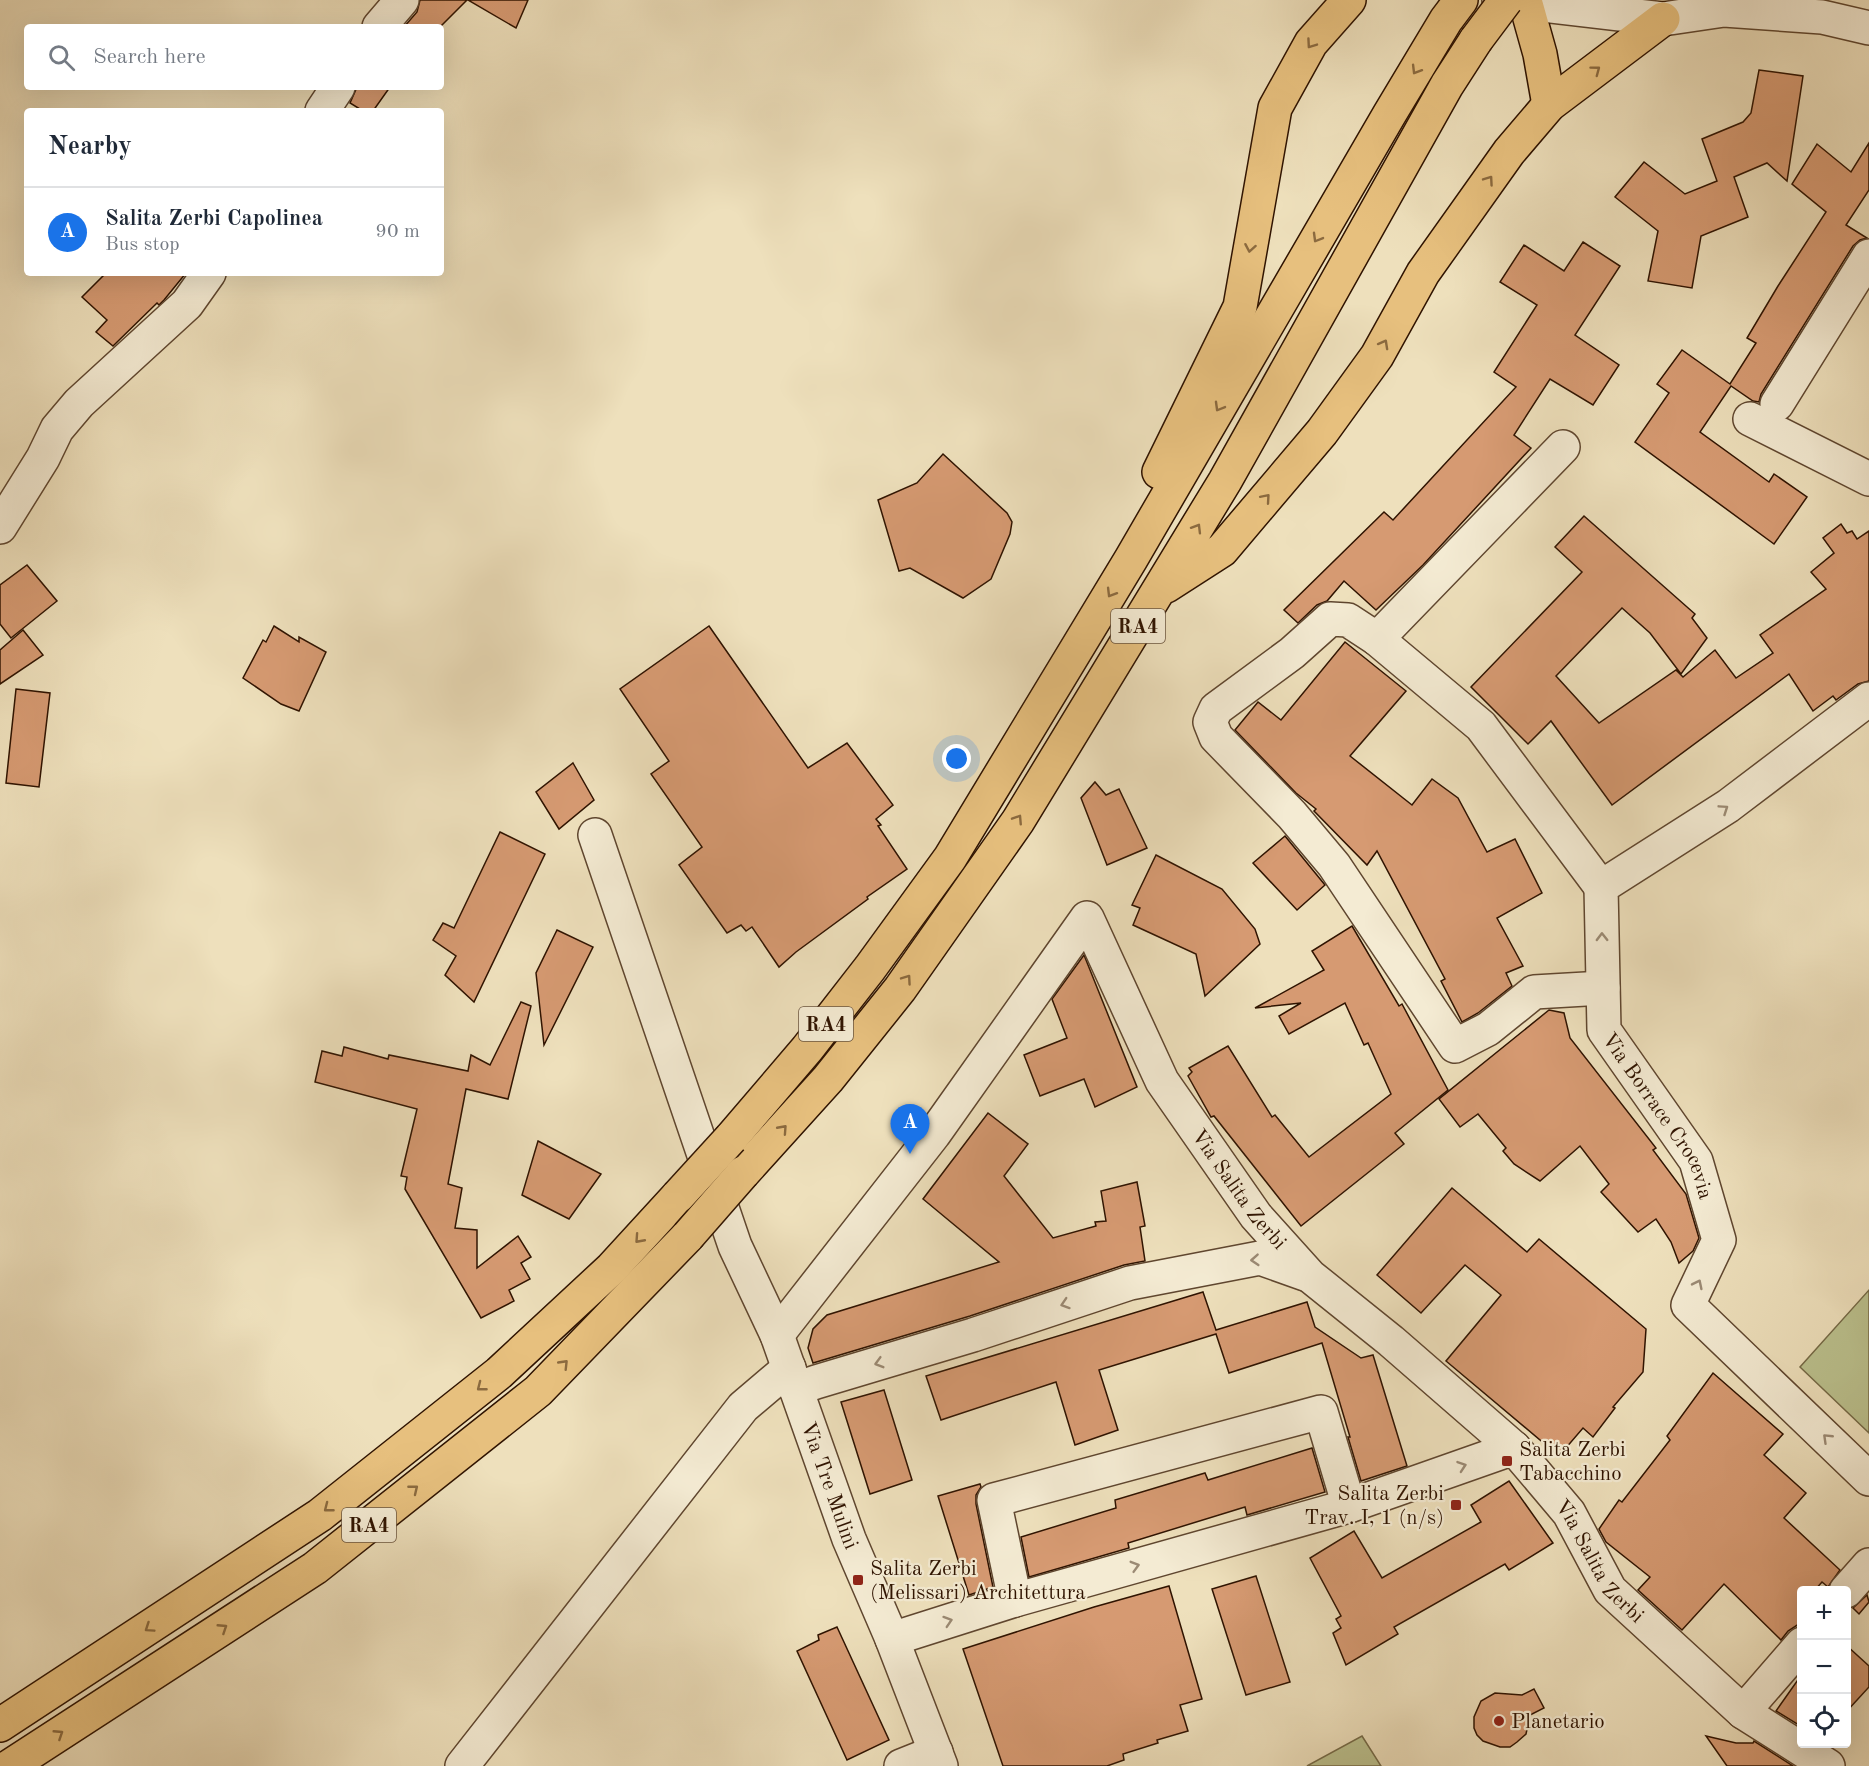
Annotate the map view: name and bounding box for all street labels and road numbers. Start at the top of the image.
road number: RA4 [1111,609,1165,643]
road number: RA4 [799,1007,853,1041]
street label: Via Borrace Crocevia [1597,1029,1716,1202]
street label: Via Salita Zerbi [1187,1126,1290,1254]
street label: Via Tre Mulini [797,1419,861,1553]
street label: Via Salita Zerbi [1551,1496,1647,1627]
road number: RA4 [342,1508,396,1542]

